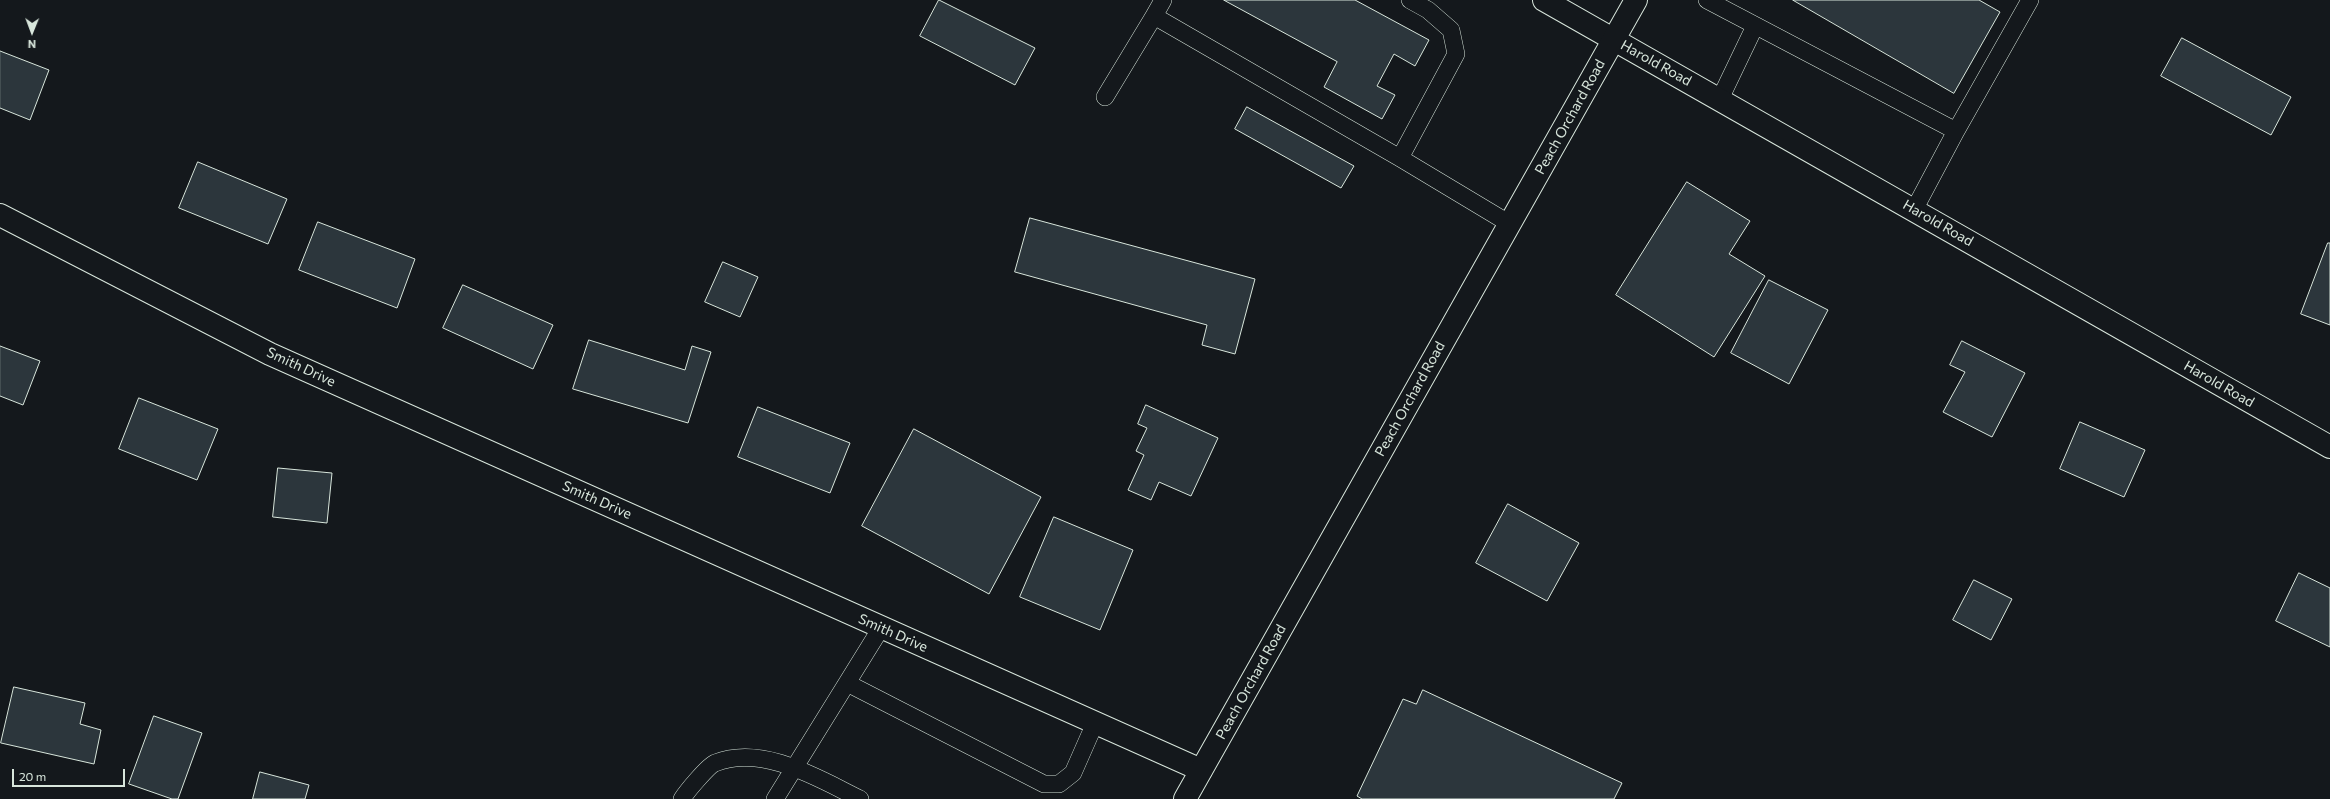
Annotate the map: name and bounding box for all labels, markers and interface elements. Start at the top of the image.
north arrow [12,12,52,52]
street label: Harold Road [1618,37,1694,89]
text: N [28,38,36,51]
street label: Peach Orchard Road [1531,57,1609,177]
street label: Harold Road [1900,196,1976,250]
street label: Peach Orchard Road [1371,339,1449,459]
street label: Smith Drive [264,344,338,390]
street label: Harold Road [2181,357,2257,411]
street label: Smith Drive [560,477,634,523]
street label: Smith Drive [856,610,930,656]
street label: Peach Orchard Road [1212,622,1290,742]
scale bar [14,761,127,787]
text: 20 m [19,769,46,783]

